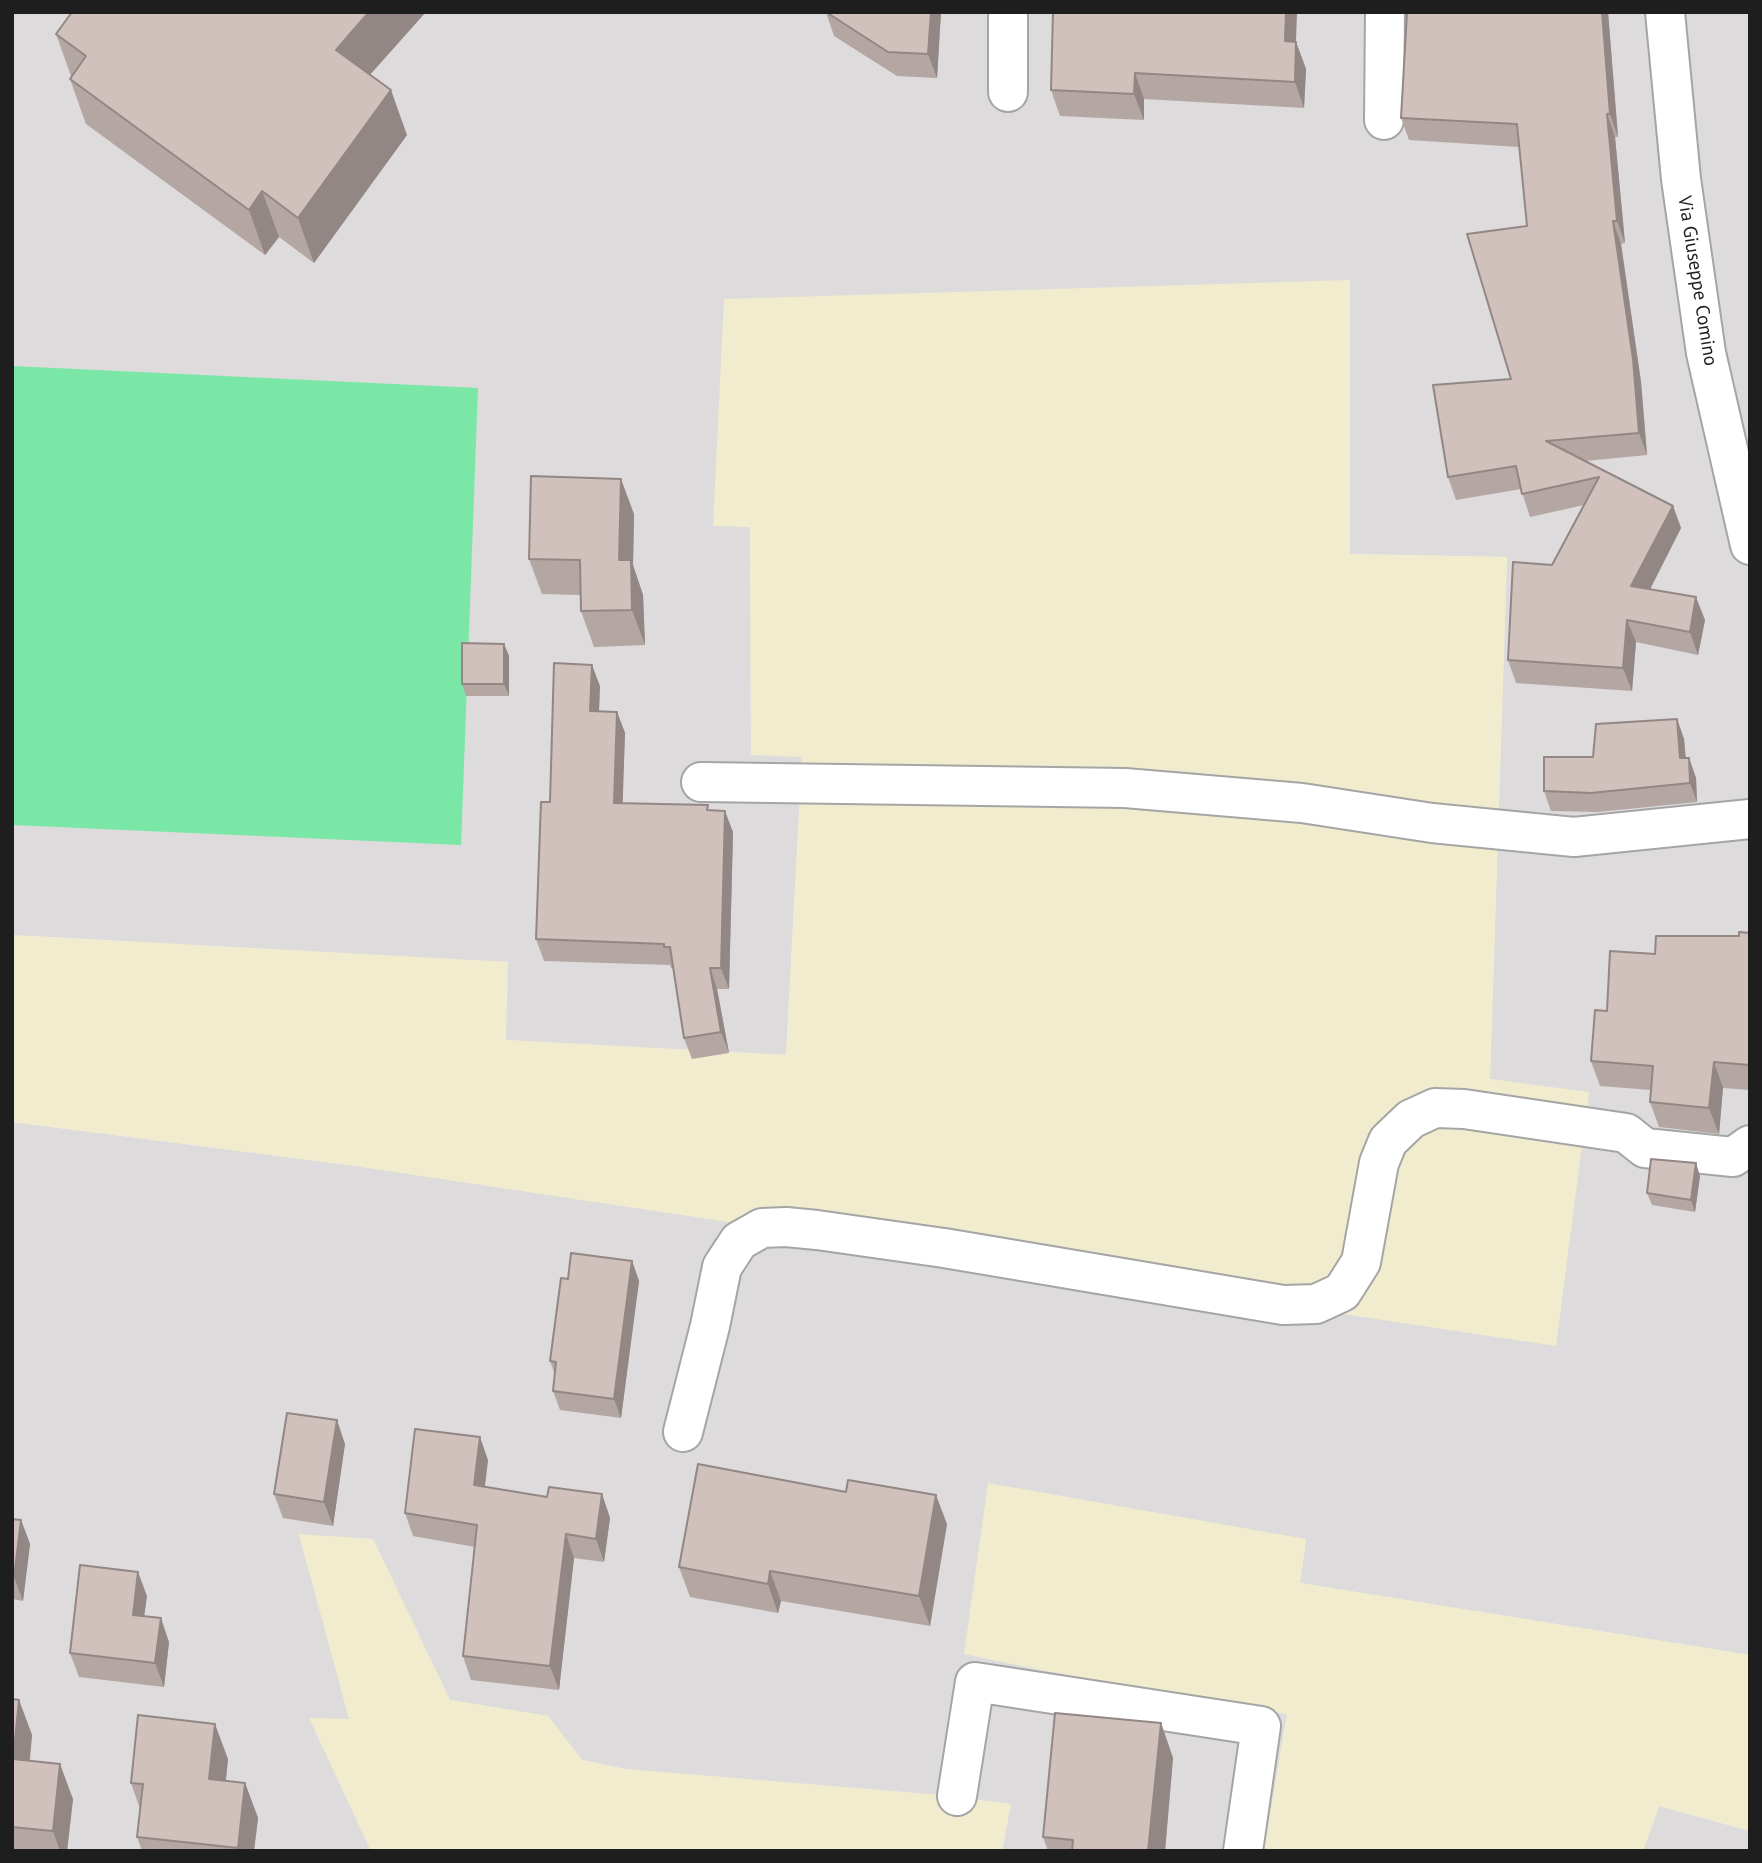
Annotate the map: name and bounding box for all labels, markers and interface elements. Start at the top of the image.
street label: Via Giuseppe Comino [1672,194,1722,368]

